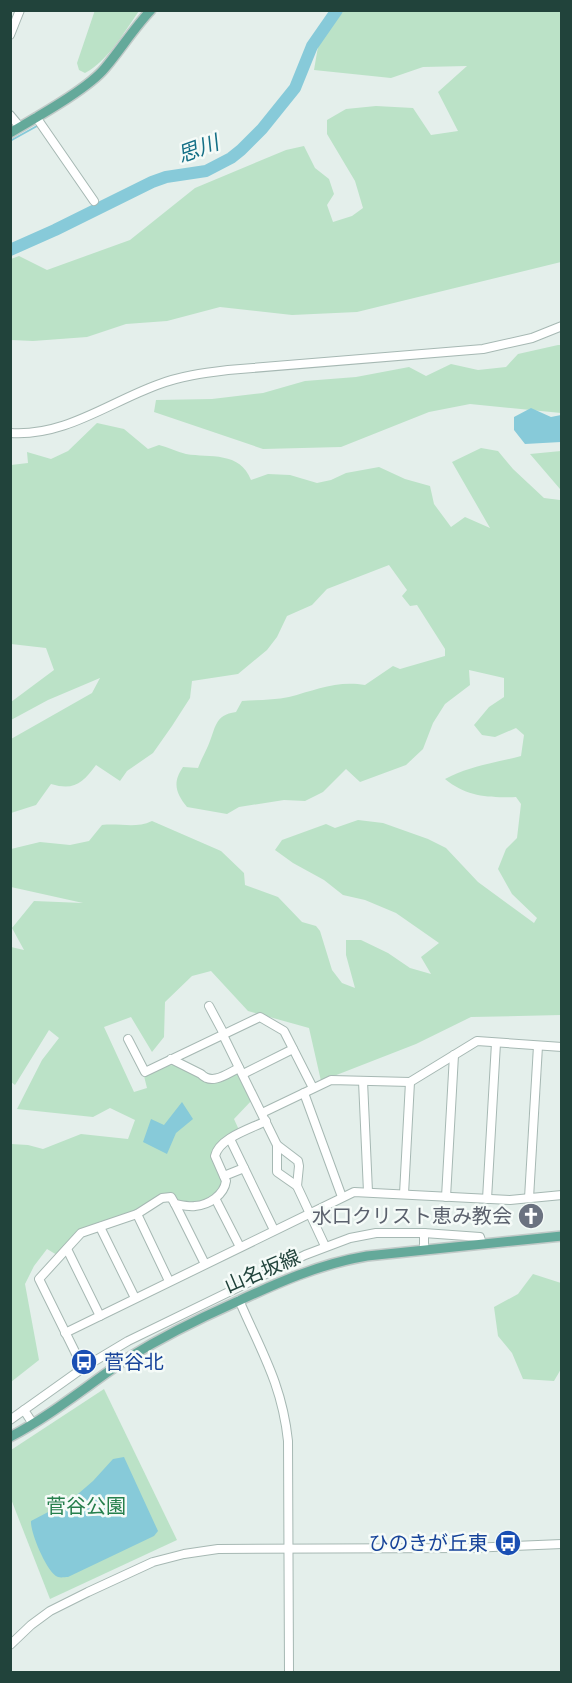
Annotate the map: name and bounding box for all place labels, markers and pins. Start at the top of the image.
church icon: 水口クリスト恵み教会 [516,1201,546,1231]
place label: 水口クリスト恵み教会 [312,1203,512,1227]
bus stop icon: 菅谷北 [69,1347,99,1377]
place label: 菅谷北 [104,1349,164,1373]
bus stop icon: ひのきが丘東 [493,1528,523,1558]
place label: ひのきが丘東 [369,1530,488,1554]

